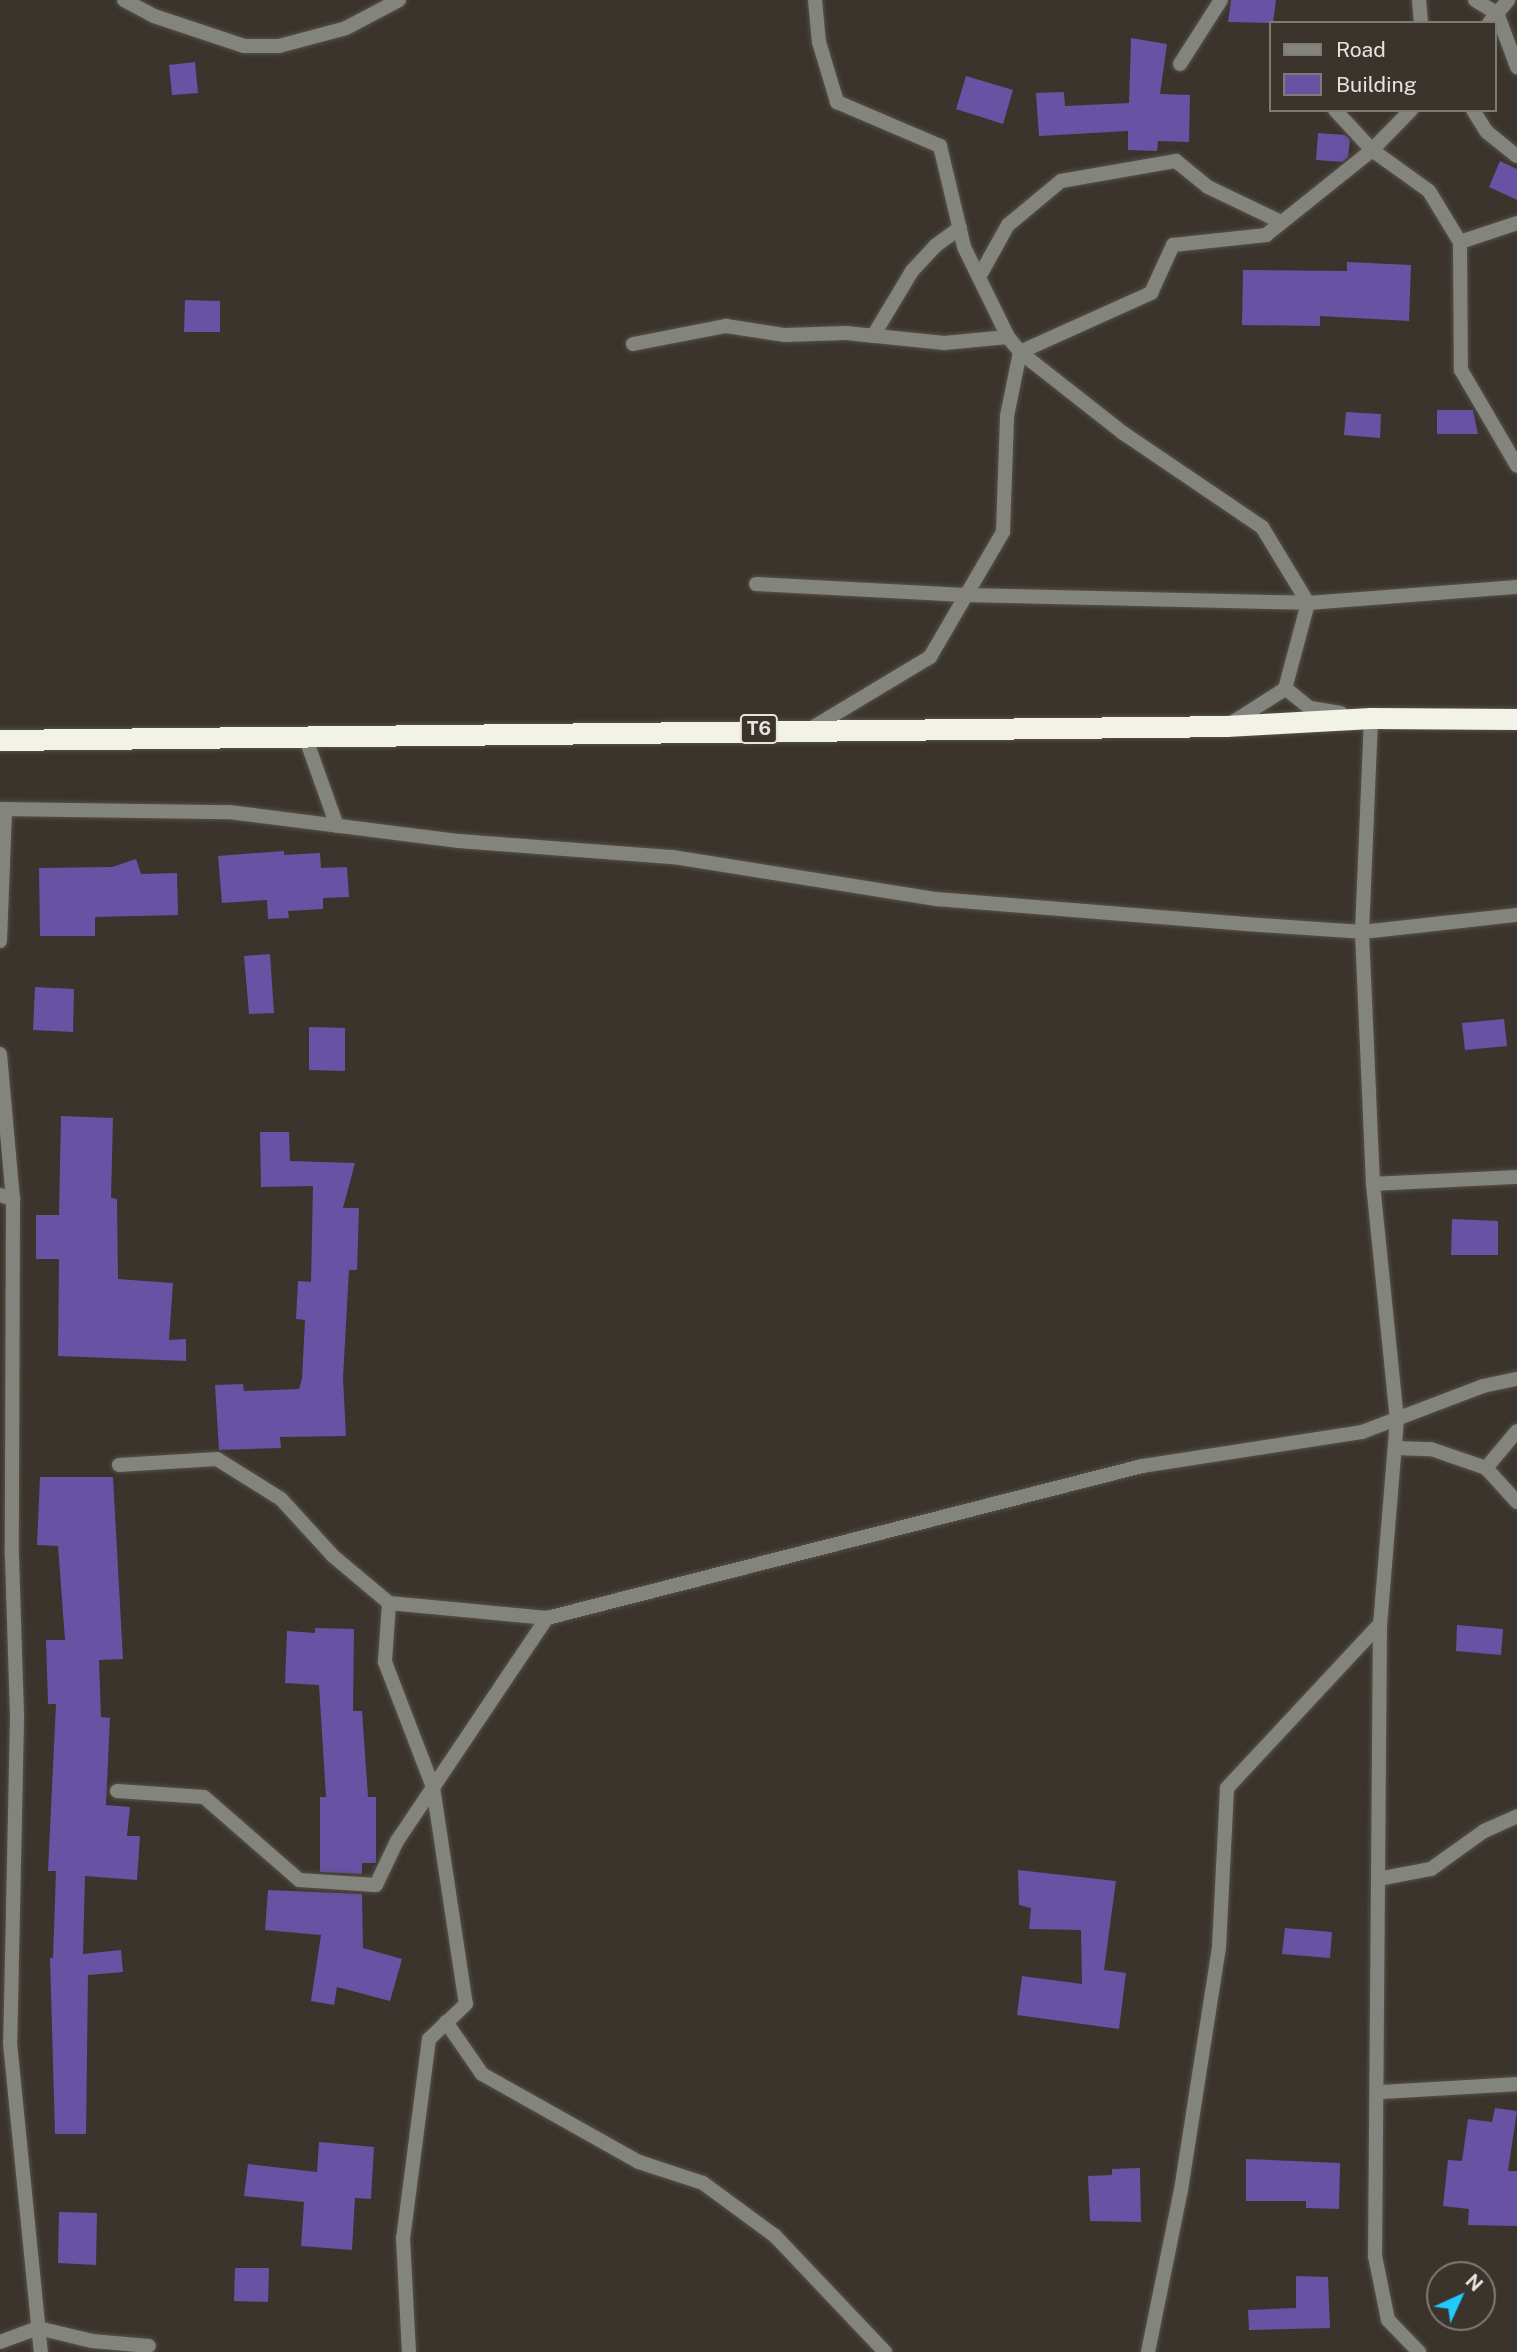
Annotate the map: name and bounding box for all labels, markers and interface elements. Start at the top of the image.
legend [1268,21,1496,112]
text: Road [1336,37,1386,62]
text: Building [1336,72,1417,97]
road number: T6 [740,714,778,744]
north arrow [1426,2261,1496,2331]
text: N [1461,2270,1487,2296]

